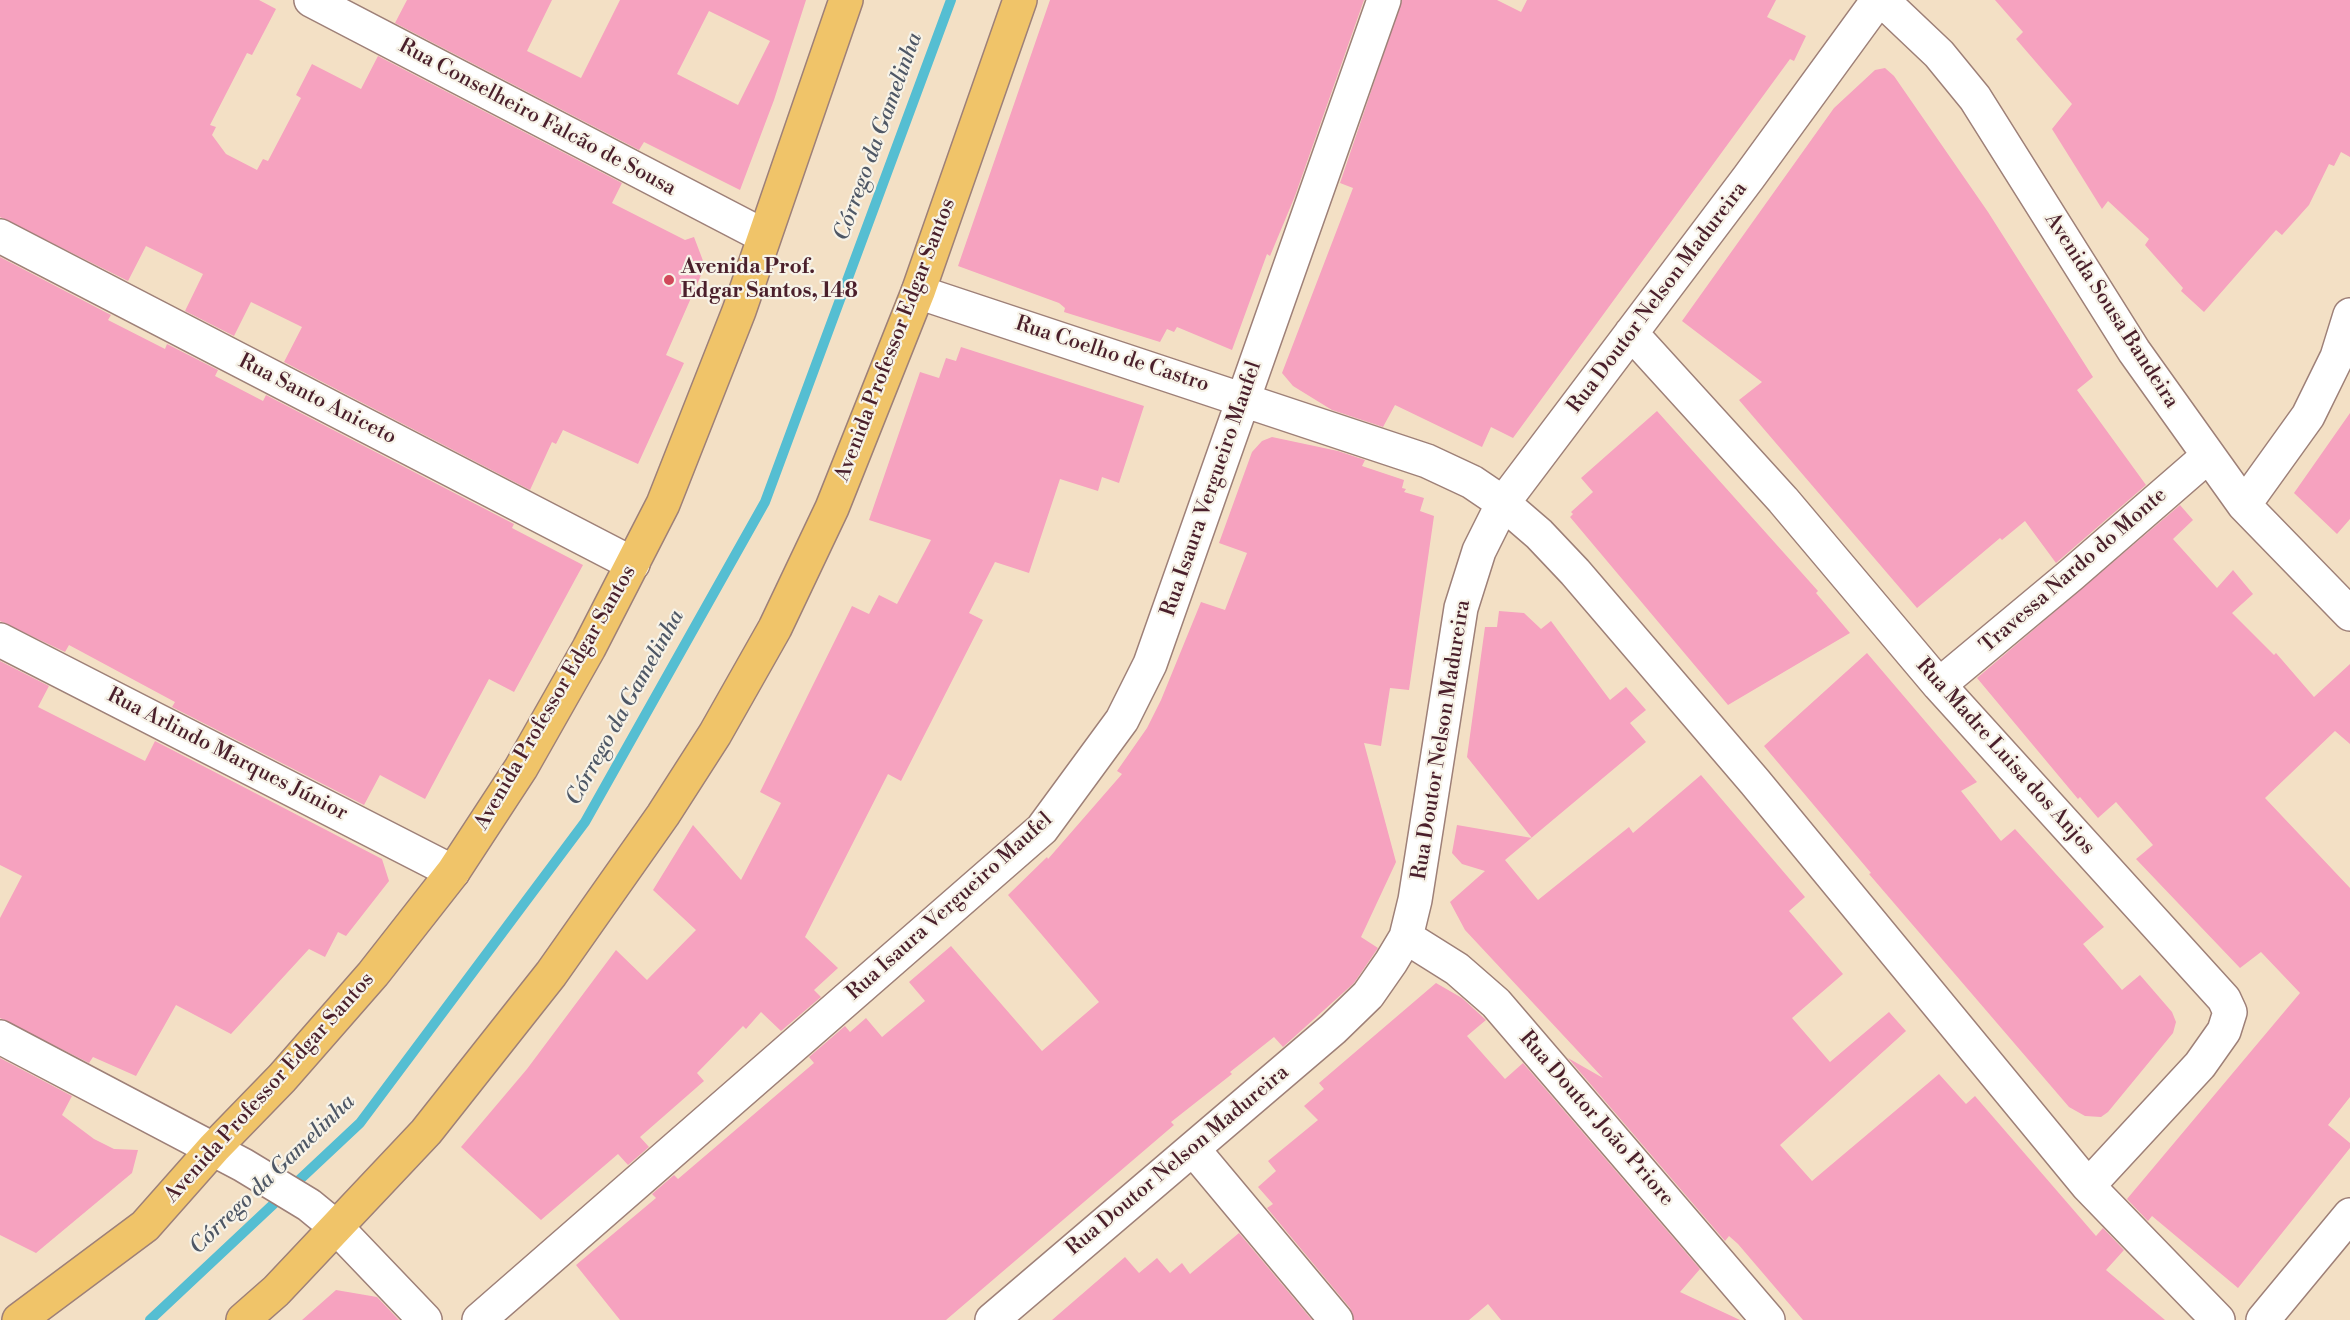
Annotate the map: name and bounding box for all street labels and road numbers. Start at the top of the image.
street label: Rua Conselheiro Falcão de Sousa [394,34,680,202]
street label: Rua Doutor Nelson Madureira [1563,177,1753,419]
street label: Avenida Professor Edgar Santos [830,195,962,485]
street label: Avenida Sousa Bandeira [2039,209,2183,413]
street label: Rua Coelho de Castro [1012,312,1212,398]
street label: Rua Santo Aniceto [234,349,400,451]
street label: Rua Isaura Vergueiro Maufel [1156,358,1268,620]
street label: Travessa Nardo do Monte [1976,483,2172,659]
street label: Avenida Professor Edgar Santos [470,561,642,835]
street label: Rua Doutor Nelson Madureira [1407,598,1477,882]
street label: Rua Madre Luisa dos Anjos [1910,654,2100,860]
street label: Rua Arlindo Marques Júnior [102,683,352,827]
street label: Rua Isaura Vergueiro Maufel [842,808,1058,1006]
street label: Avenida Professor Edgar Santos [160,968,380,1208]
street label: Rua Doutor João Priore [1513,1026,1679,1212]
street label: Rua Doutor Nelson Madureira [1061,1060,1295,1262]

